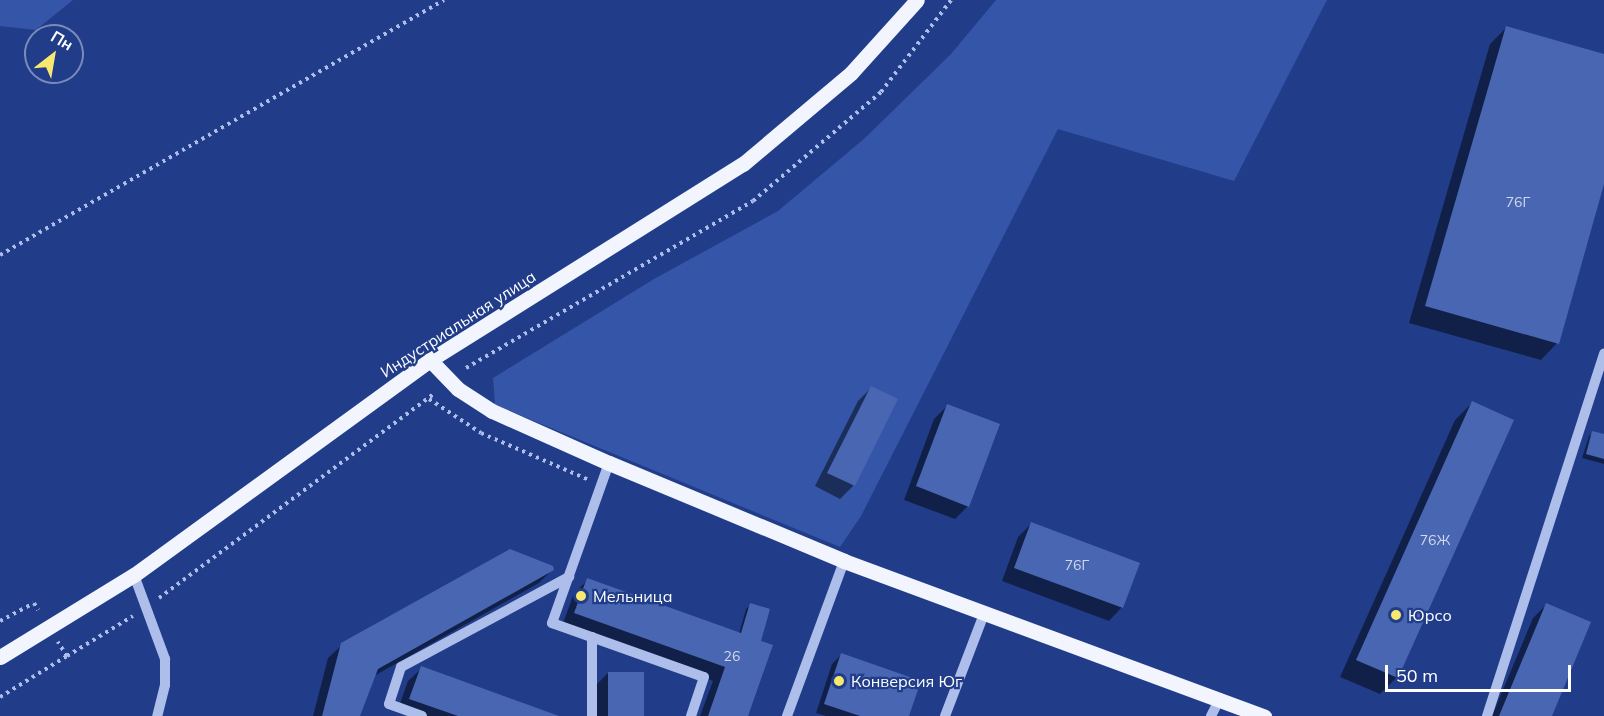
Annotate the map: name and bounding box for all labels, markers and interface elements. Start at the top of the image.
north arrow [24,24,84,84]
text: Пн [48,26,77,55]
house number: 76Г [1506,194,1530,210]
street label: Индустриальная улица [377,267,539,381]
house number: 76Ж [1420,532,1450,548]
house number: 76Г [1065,557,1089,573]
place label: Мельница [593,586,672,606]
marker: Мельница [574,589,588,603]
place label: Юрсо [1408,605,1452,625]
marker: Юрсо [1389,608,1403,622]
house number: 26 [724,648,740,664]
scale bar [1388,653,1574,691]
text: 50 m [1396,664,1438,687]
place label: Конверсия Юг [851,671,962,691]
marker: Конверсия Юг [832,674,846,688]

